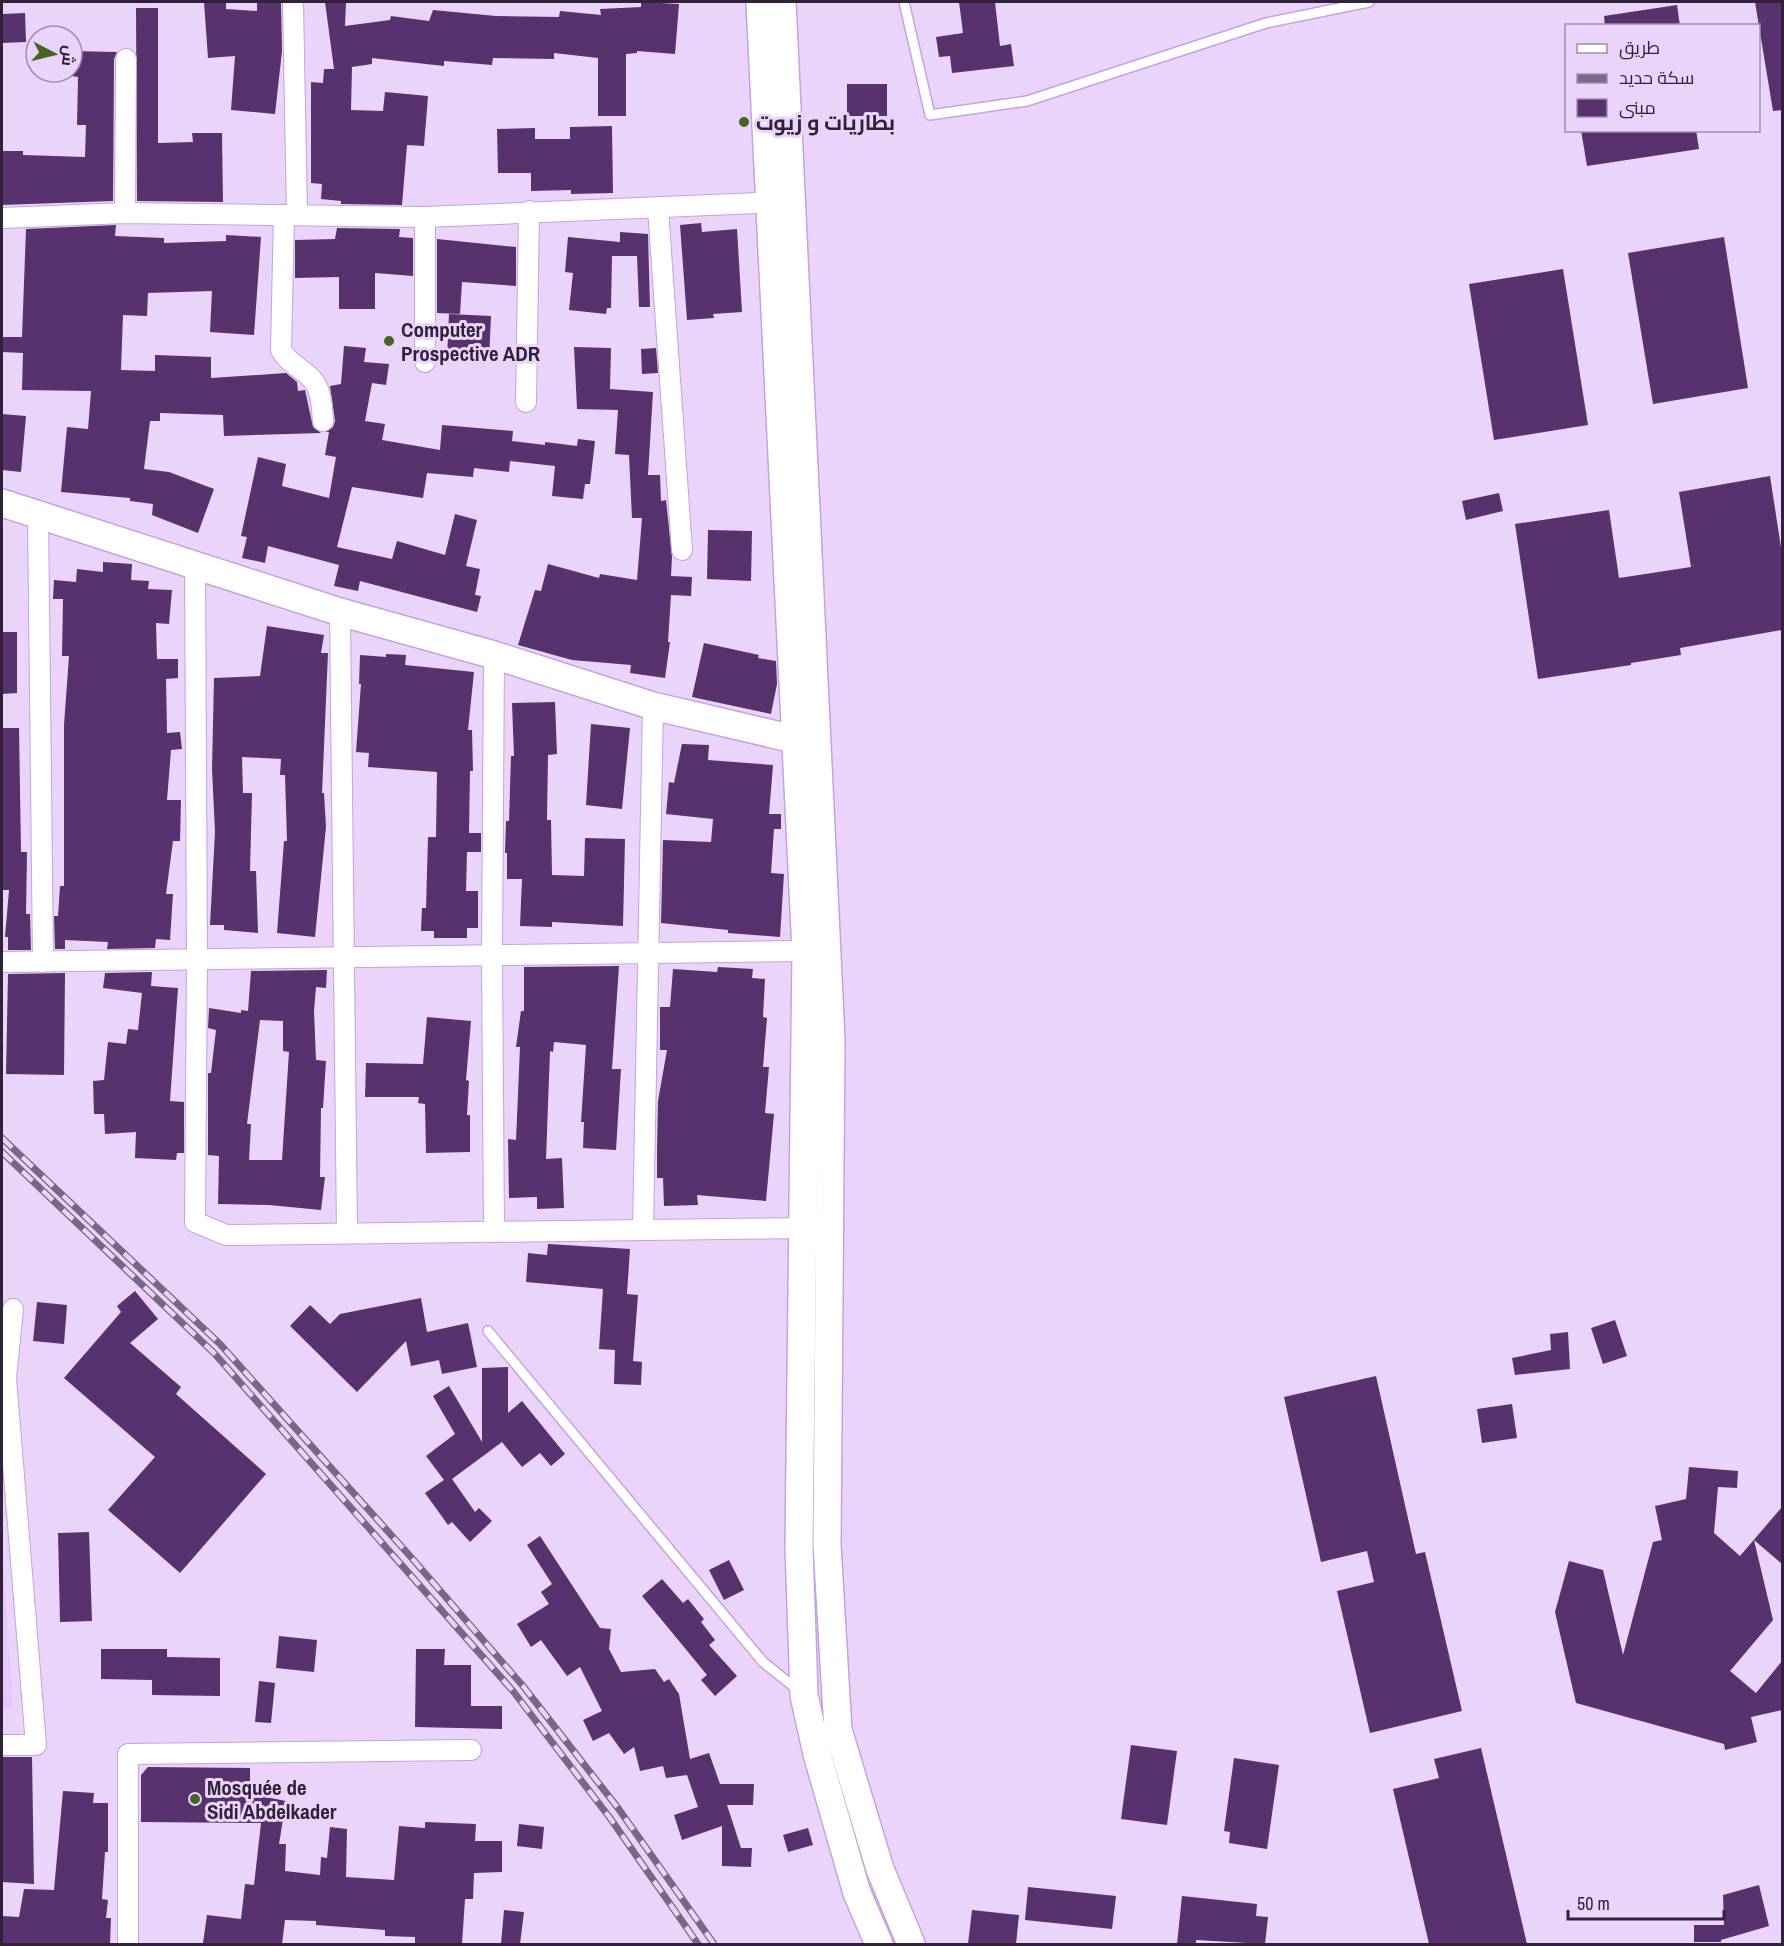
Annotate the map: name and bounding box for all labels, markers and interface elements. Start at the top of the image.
north arrow [24,24,84,84]
legend [1565,24,1760,132]
text: طريق [1619,35,1660,60]
text: ش [57,44,81,67]
text: سكة حديد [1619,65,1694,90]
text: مبنى [1619,95,1656,120]
place label: بطاريات و زيوت [756,108,895,137]
marker: بطاريات و زيوت [737,115,751,129]
place label: Computer Prospective ADR [401,315,541,368]
marker: Computer Prospective ADR [382,334,396,348]
place label: Mosquée de Sidi Abdelkader [207,1773,337,1826]
marker: Mosquée de Sidi Abdelkader [188,1792,202,1806]
scale bar [1568,1883,1724,1921]
text: 50 m [1577,1891,1610,1916]

